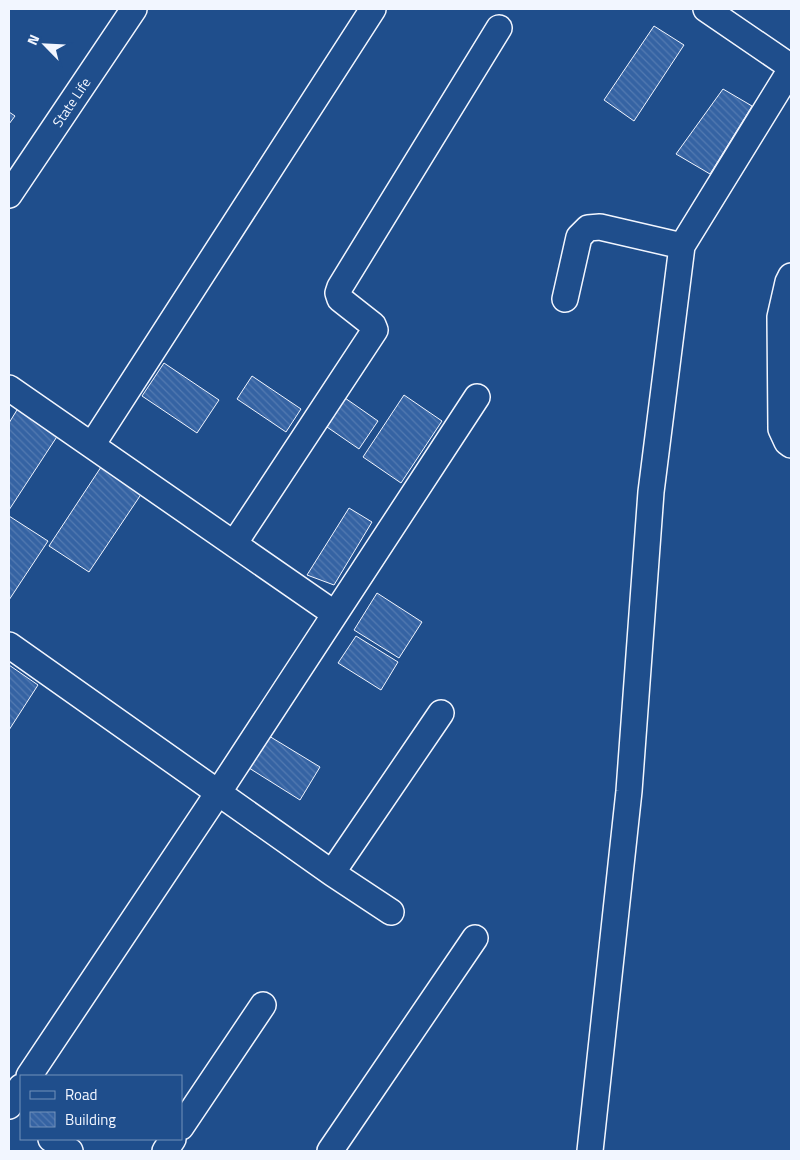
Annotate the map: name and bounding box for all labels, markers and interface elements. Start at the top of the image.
north arrow [20,20,70,70]
text: N [21,31,44,48]
street label: State Life [47,73,95,131]
legend [20,1075,182,1140]
text: Road [65,1083,97,1106]
text: Building [65,1108,116,1131]

